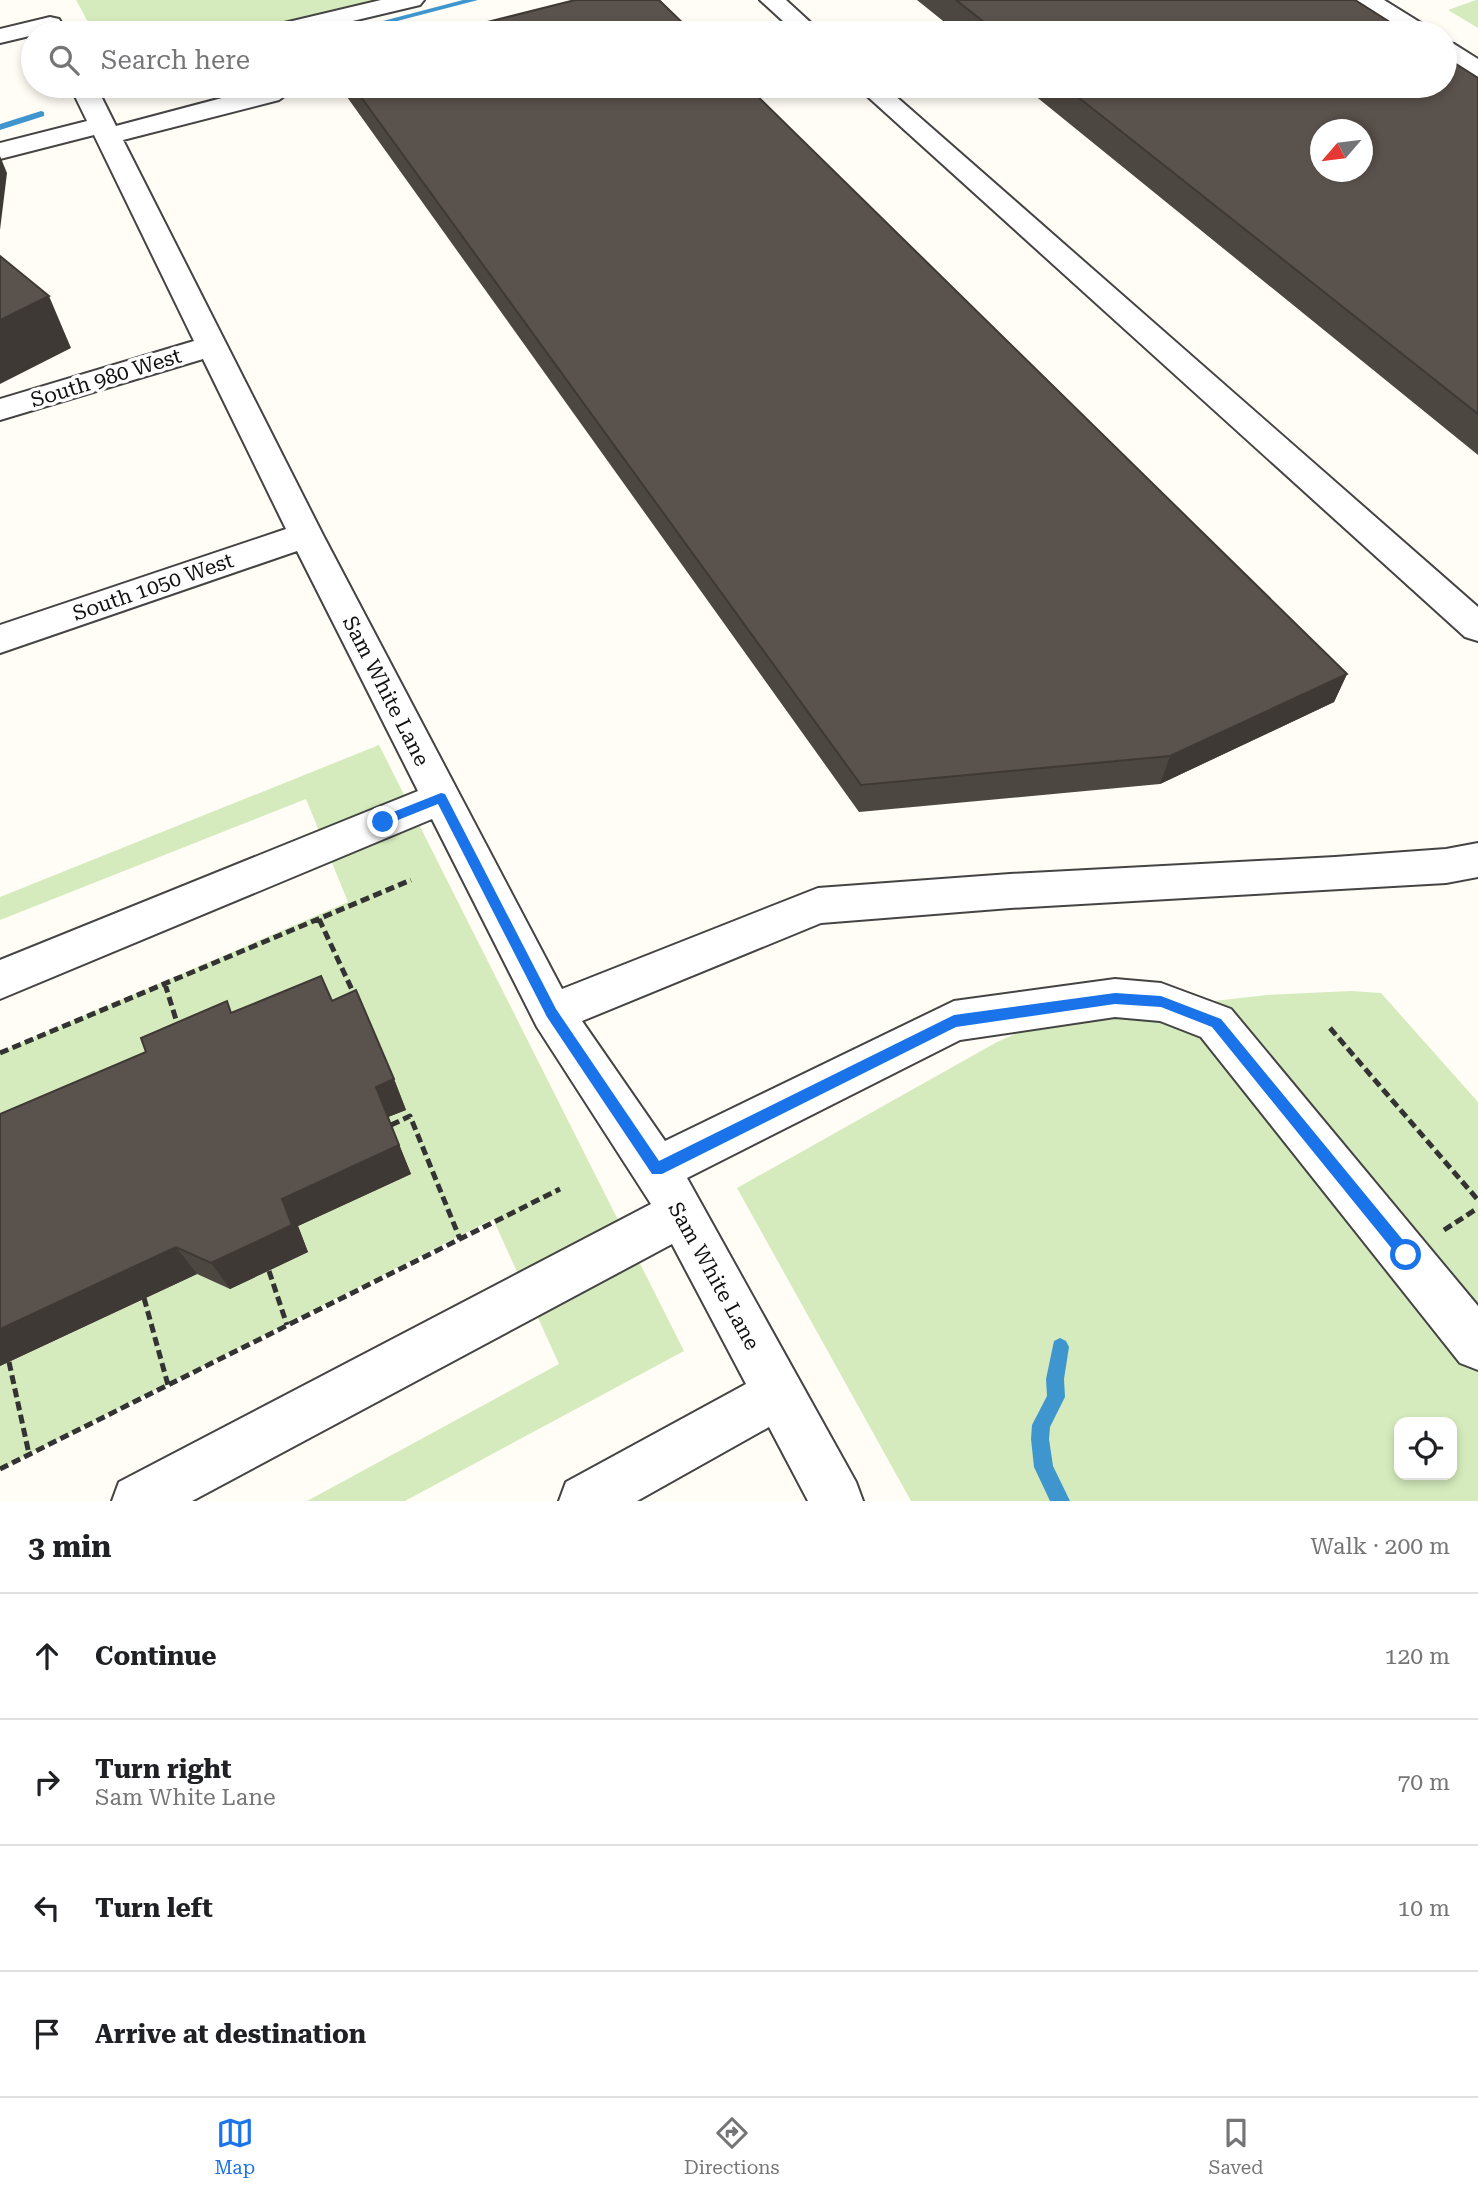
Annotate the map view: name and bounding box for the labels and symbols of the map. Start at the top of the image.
north arrow [1310,119,1373,182]
street label: South 980 West [28,344,184,412]
street label: South 1050 West [70,548,237,626]
street label: Sam White Lane [338,612,434,770]
route end [367,806,398,837]
street label: Sam White Lane [664,1198,764,1354]
route start [1390,1239,1421,1270]

